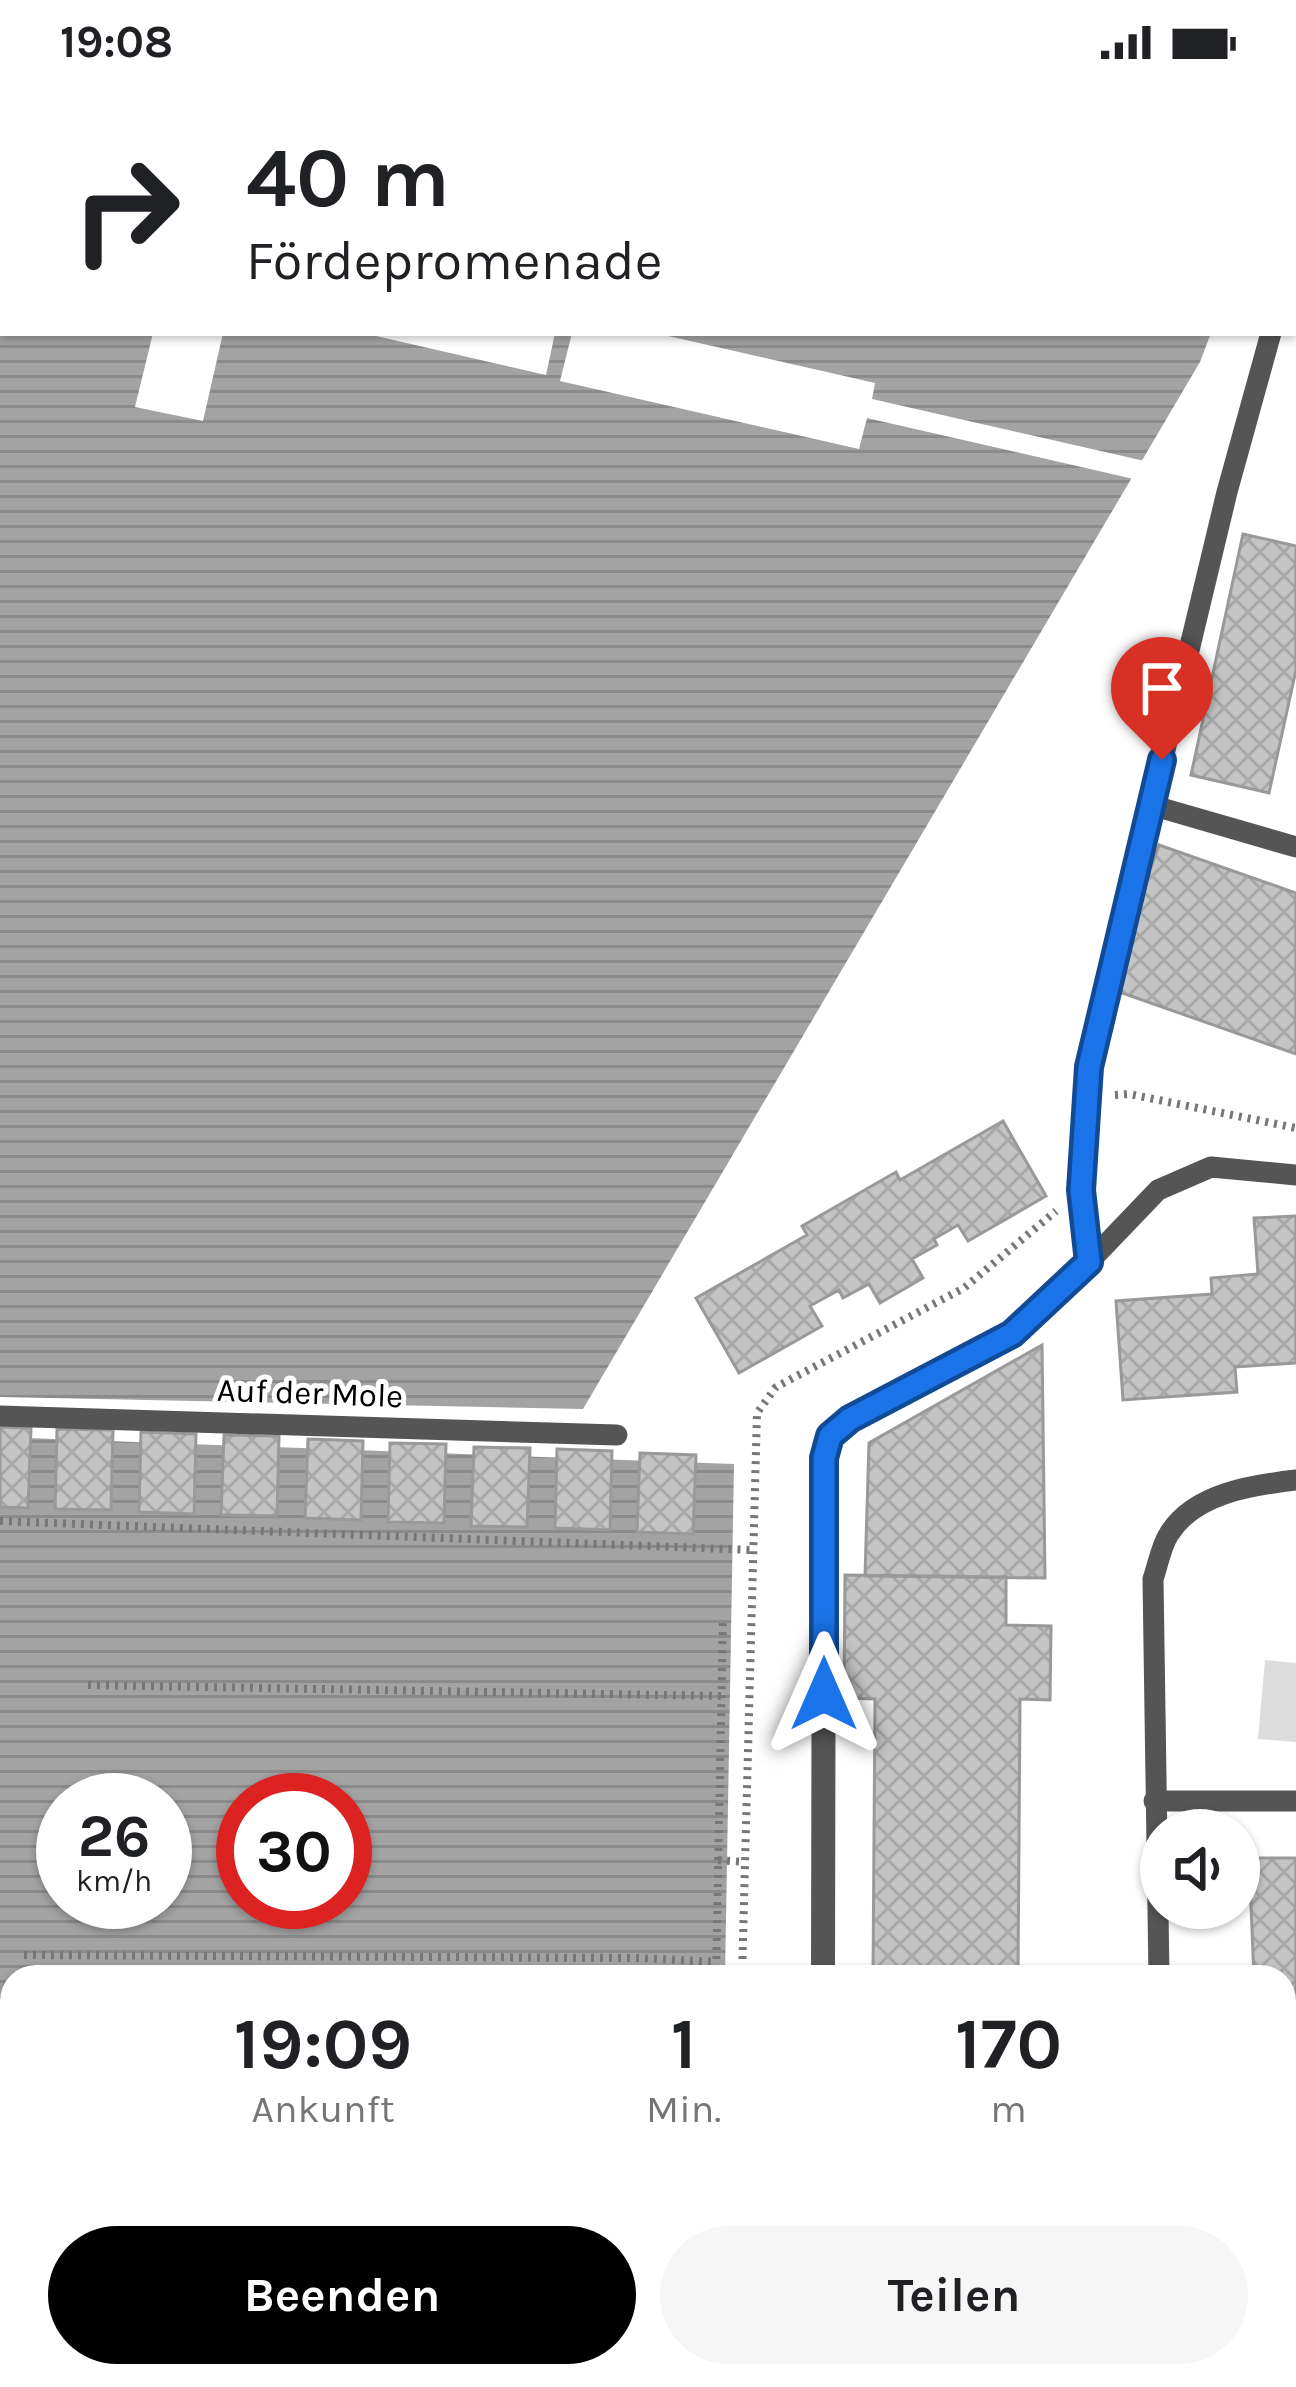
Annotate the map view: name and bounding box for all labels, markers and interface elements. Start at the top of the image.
text: 19:08 [60,16,173,68]
text: 40 m [246,129,450,227]
icon: right [48,132,204,288]
text: Fördepromenade [246,229,662,293]
pin [1111,637,1213,760]
icon: arrive [1129,655,1195,721]
street label: Auf der Mole [216,1371,404,1415]
position arrow [761,1631,887,1757]
speed limit sign: 30 [216,1773,372,1929]
text: 26 [78,1801,150,1871]
map controls [1140,1809,1260,1929]
button: sound [1140,1809,1260,1929]
text: km/h [76,1863,152,1899]
text: 19:09 [234,2002,412,2086]
text: 1 [671,2002,697,2086]
text: 170 [955,2002,1062,2086]
text: Ankunft [252,2086,395,2132]
text: Min. [646,2086,721,2132]
text: m [990,2086,1027,2132]
button: Beenden [48,2226,636,2364]
button: Teilen [660,2226,1248,2364]

